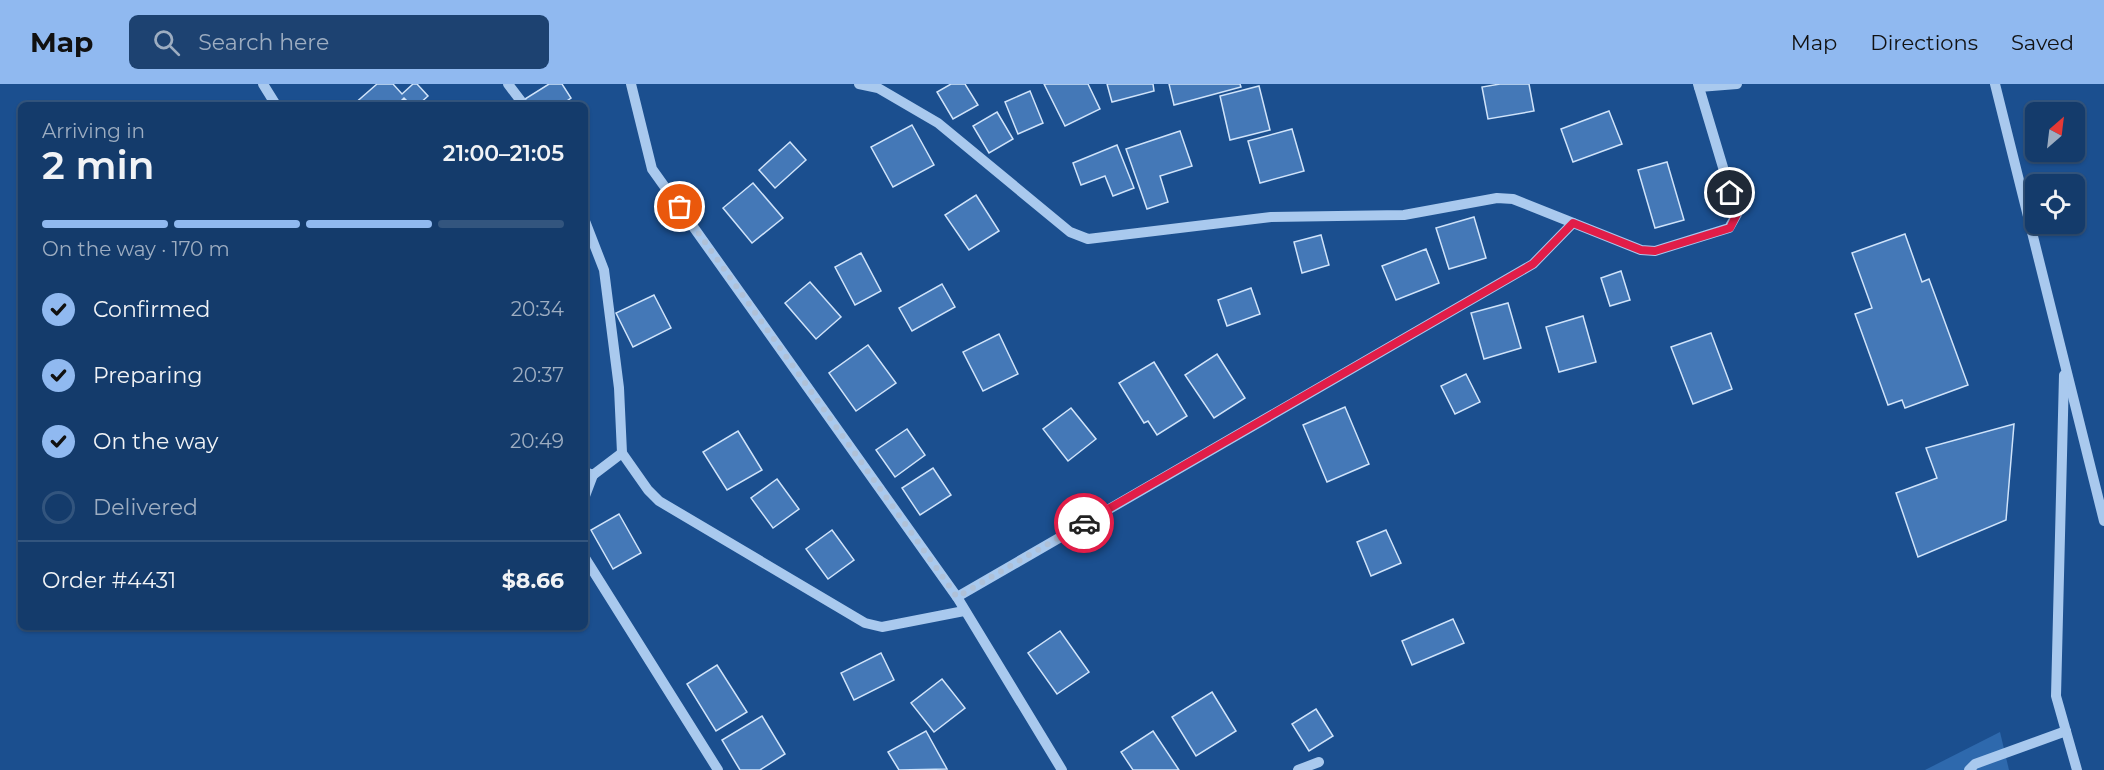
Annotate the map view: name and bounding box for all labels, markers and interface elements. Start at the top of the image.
search box [129,15,549,69]
text: Map [30,25,93,59]
icon: search [150,26,183,59]
text: Search here [198,29,329,56]
text: Map [1791,30,1837,55]
text: Directions [1870,30,1978,55]
text: Saved [2011,30,2074,55]
north arrow [2025,102,2085,162]
map controls [2025,102,2085,234]
text: Arriving in [42,119,145,143]
text: 21:00–21:05 [443,140,564,167]
text: 2 min [42,141,155,189]
pin [1704,167,1755,218]
button: locate [2025,174,2085,234]
icon: home [1713,176,1746,209]
pin [654,181,705,232]
icon: bag [663,190,696,223]
text: On the way · 170 m [42,237,230,261]
icon: check [42,293,75,326]
text: Confirmed [93,296,210,323]
text: 20:34 [511,297,564,321]
icon: check [42,359,75,392]
text: Preparing [93,362,202,389]
text: 20:37 [512,363,564,387]
icon: check [42,425,75,458]
text: On the way [93,428,218,455]
text: 20:49 [510,429,564,453]
courier [1054,493,1114,553]
text: Delivered [93,494,198,521]
icon: car [1068,507,1101,540]
text: Order #4431 [42,567,176,594]
text: $8.66 [502,567,564,594]

